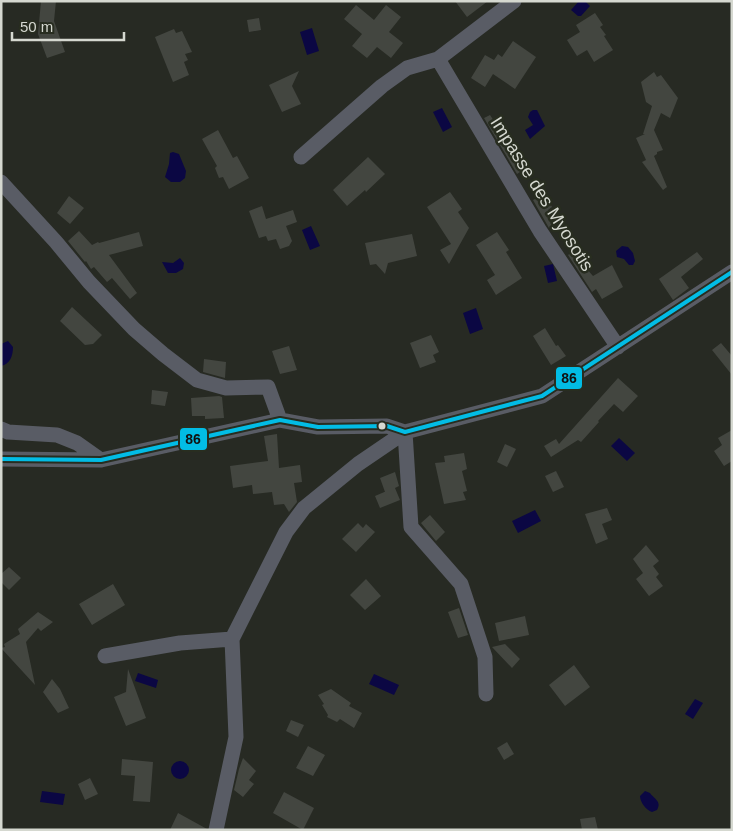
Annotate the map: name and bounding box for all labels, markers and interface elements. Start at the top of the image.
scale bar [12,10,125,42]
text: 50 m [20,18,53,35]
street label: Impasse des Myosotis [486,113,598,275]
line badge: 86 [555,366,583,390]
text: 86 [561,370,577,386]
unlabelled marker [377,421,387,431]
line badge: 86 [179,427,208,451]
text: 86 [185,431,201,447]

